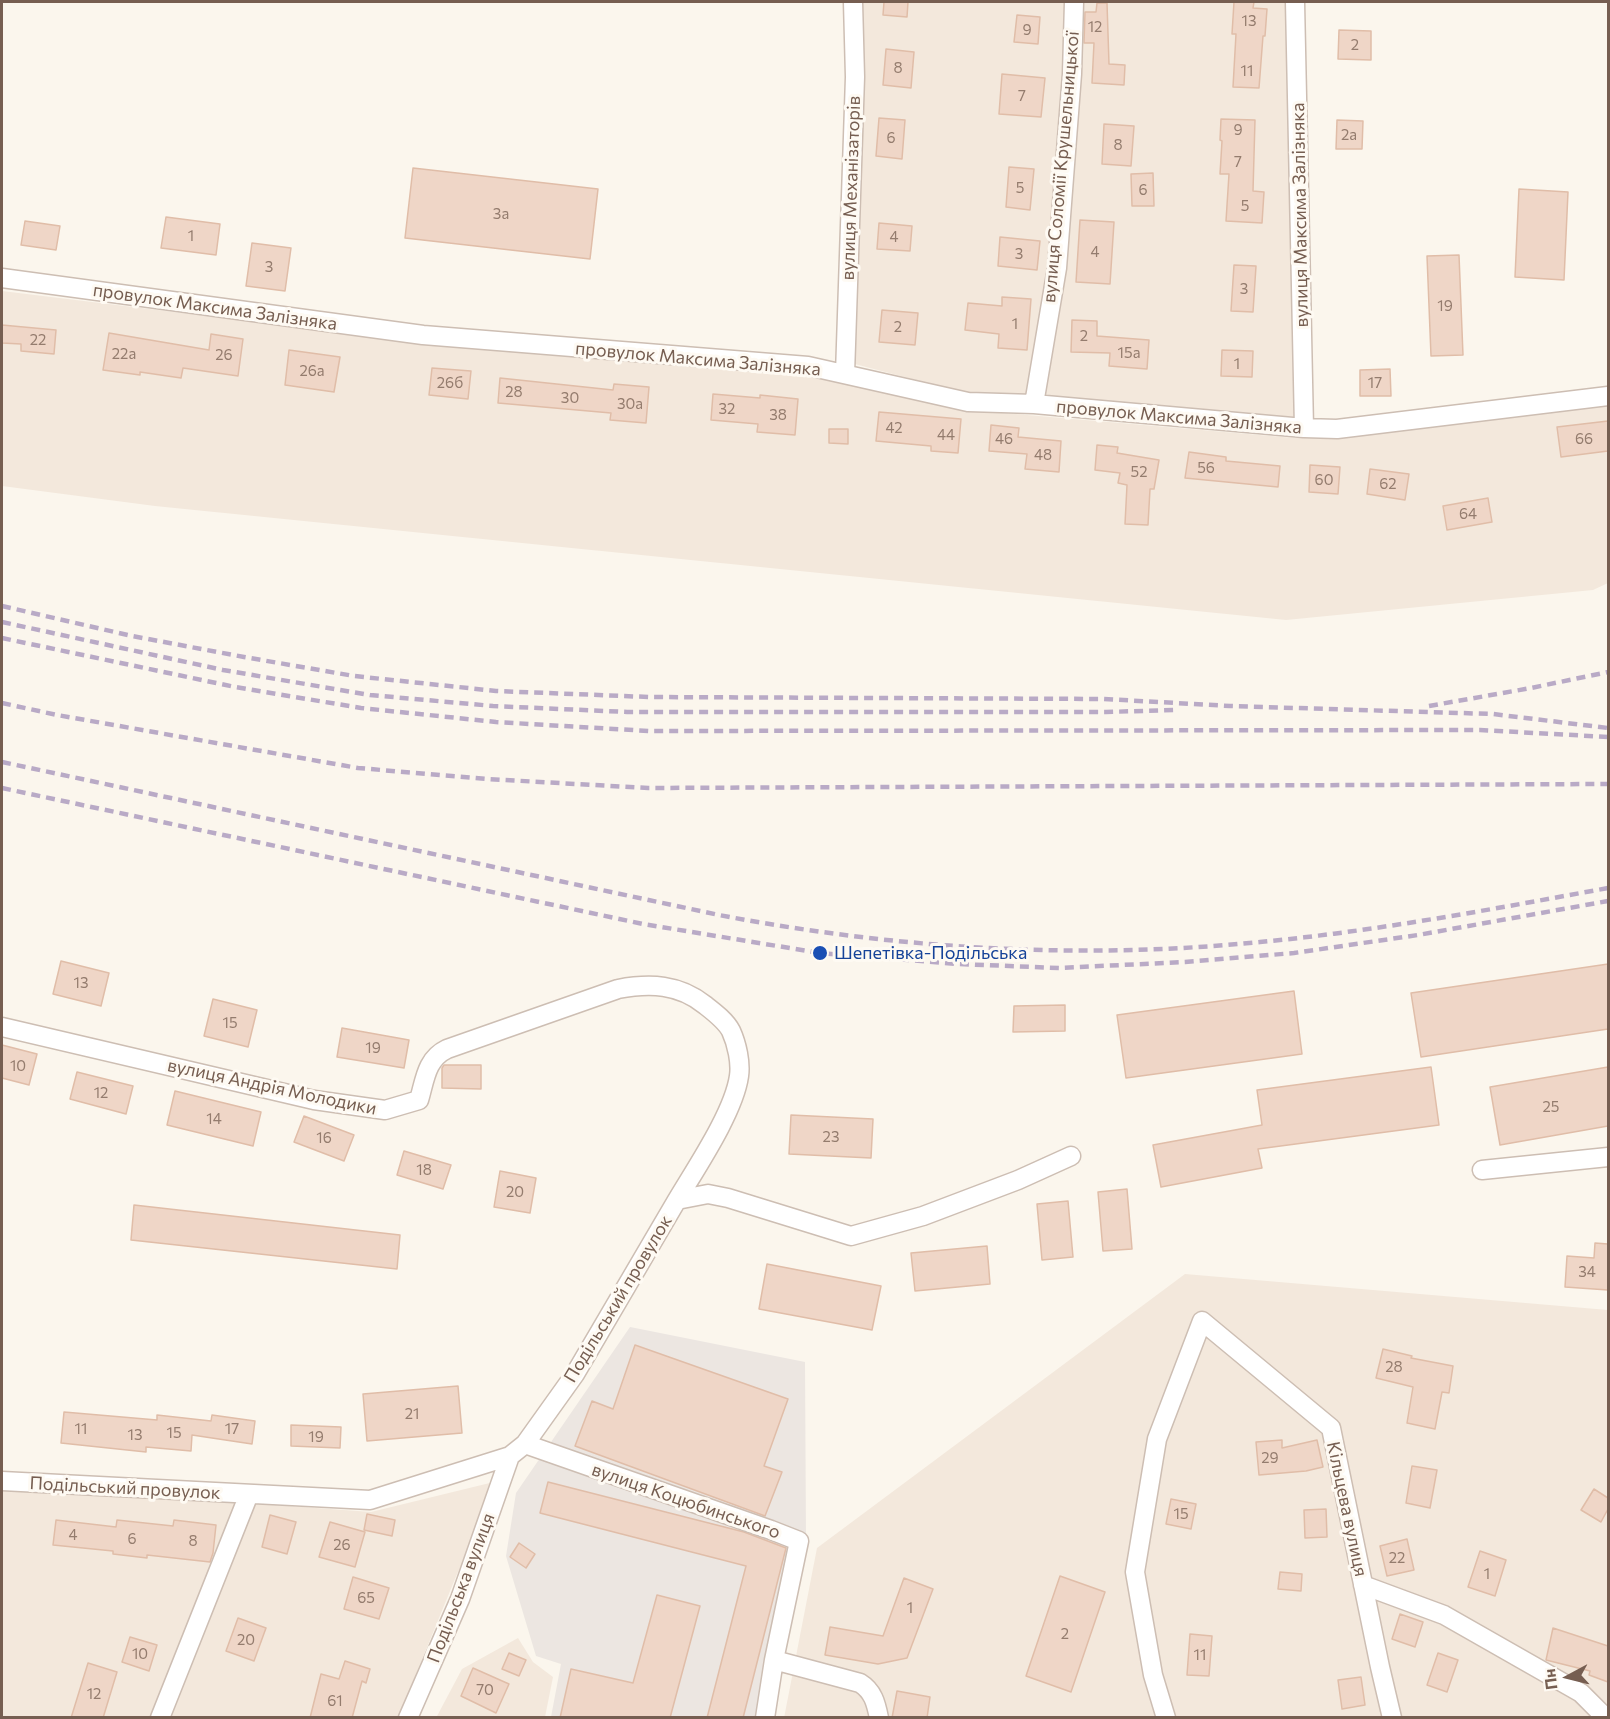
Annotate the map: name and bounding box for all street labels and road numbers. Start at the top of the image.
street label: вулиця Соломії Крушельницької [1038,30,1084,304]
street label: вулиця Механізаторів [837,95,865,281]
street label: вулиця Максима Залізняка [1287,102,1313,328]
street label: провулок Максима Залізняка [91,279,339,335]
street label: провулок Максима Залізняка [574,338,822,380]
street label: провулок Максима Залізняка [1055,396,1303,438]
street label: вулиця Андрія Молодики [165,1054,379,1120]
street label: Подільський провулок [559,1211,677,1387]
street label: Кільцева вулиця [1322,1440,1372,1578]
street label: вулиця Коцюбинського [589,1459,783,1543]
street label: Подільський провулок [29,1472,221,1504]
street label: Подільська вулиця [423,1510,499,1666]

